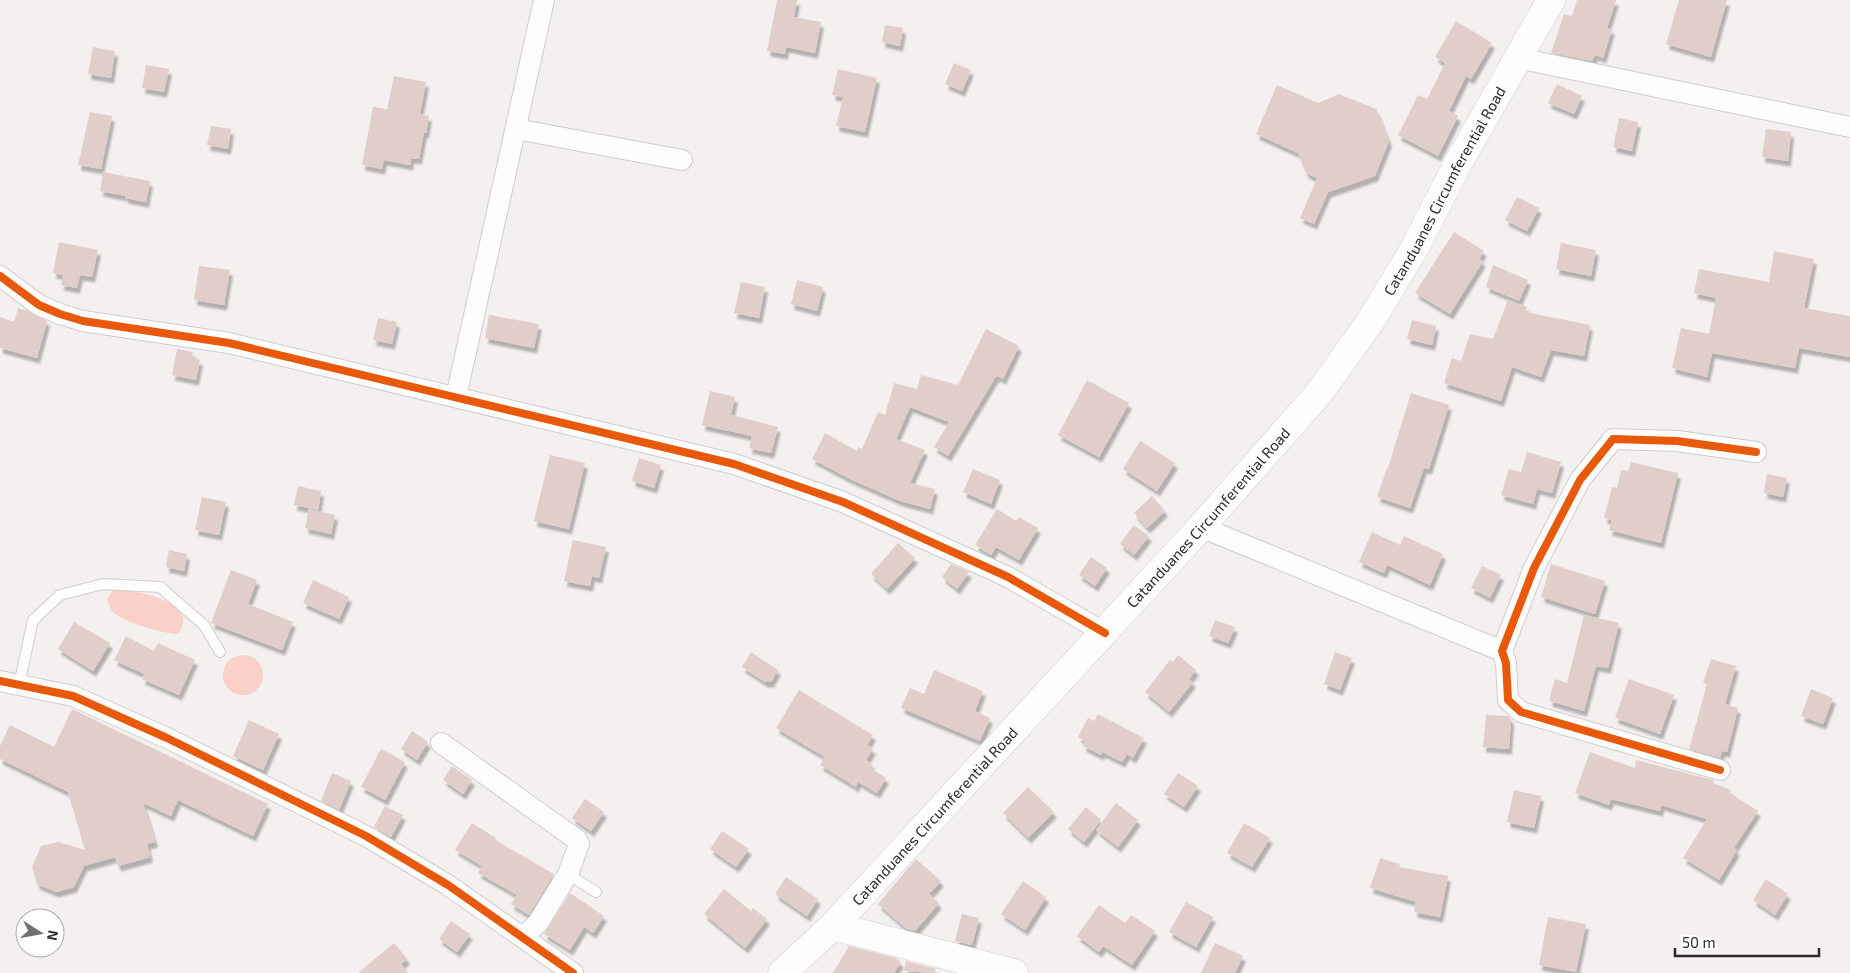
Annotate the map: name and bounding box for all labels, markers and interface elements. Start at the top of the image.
street label: Catanduanes Circumferential Road [1379,83,1509,298]
street label: Catanduanes Circumferential Road [1122,424,1294,611]
street label: Catanduanes Circumferential Road [848,723,1021,909]
north arrow [15,908,65,958]
scale bar [1675,926,1819,958]
text: N [44,929,63,942]
text: 50 m [1682,933,1716,951]

